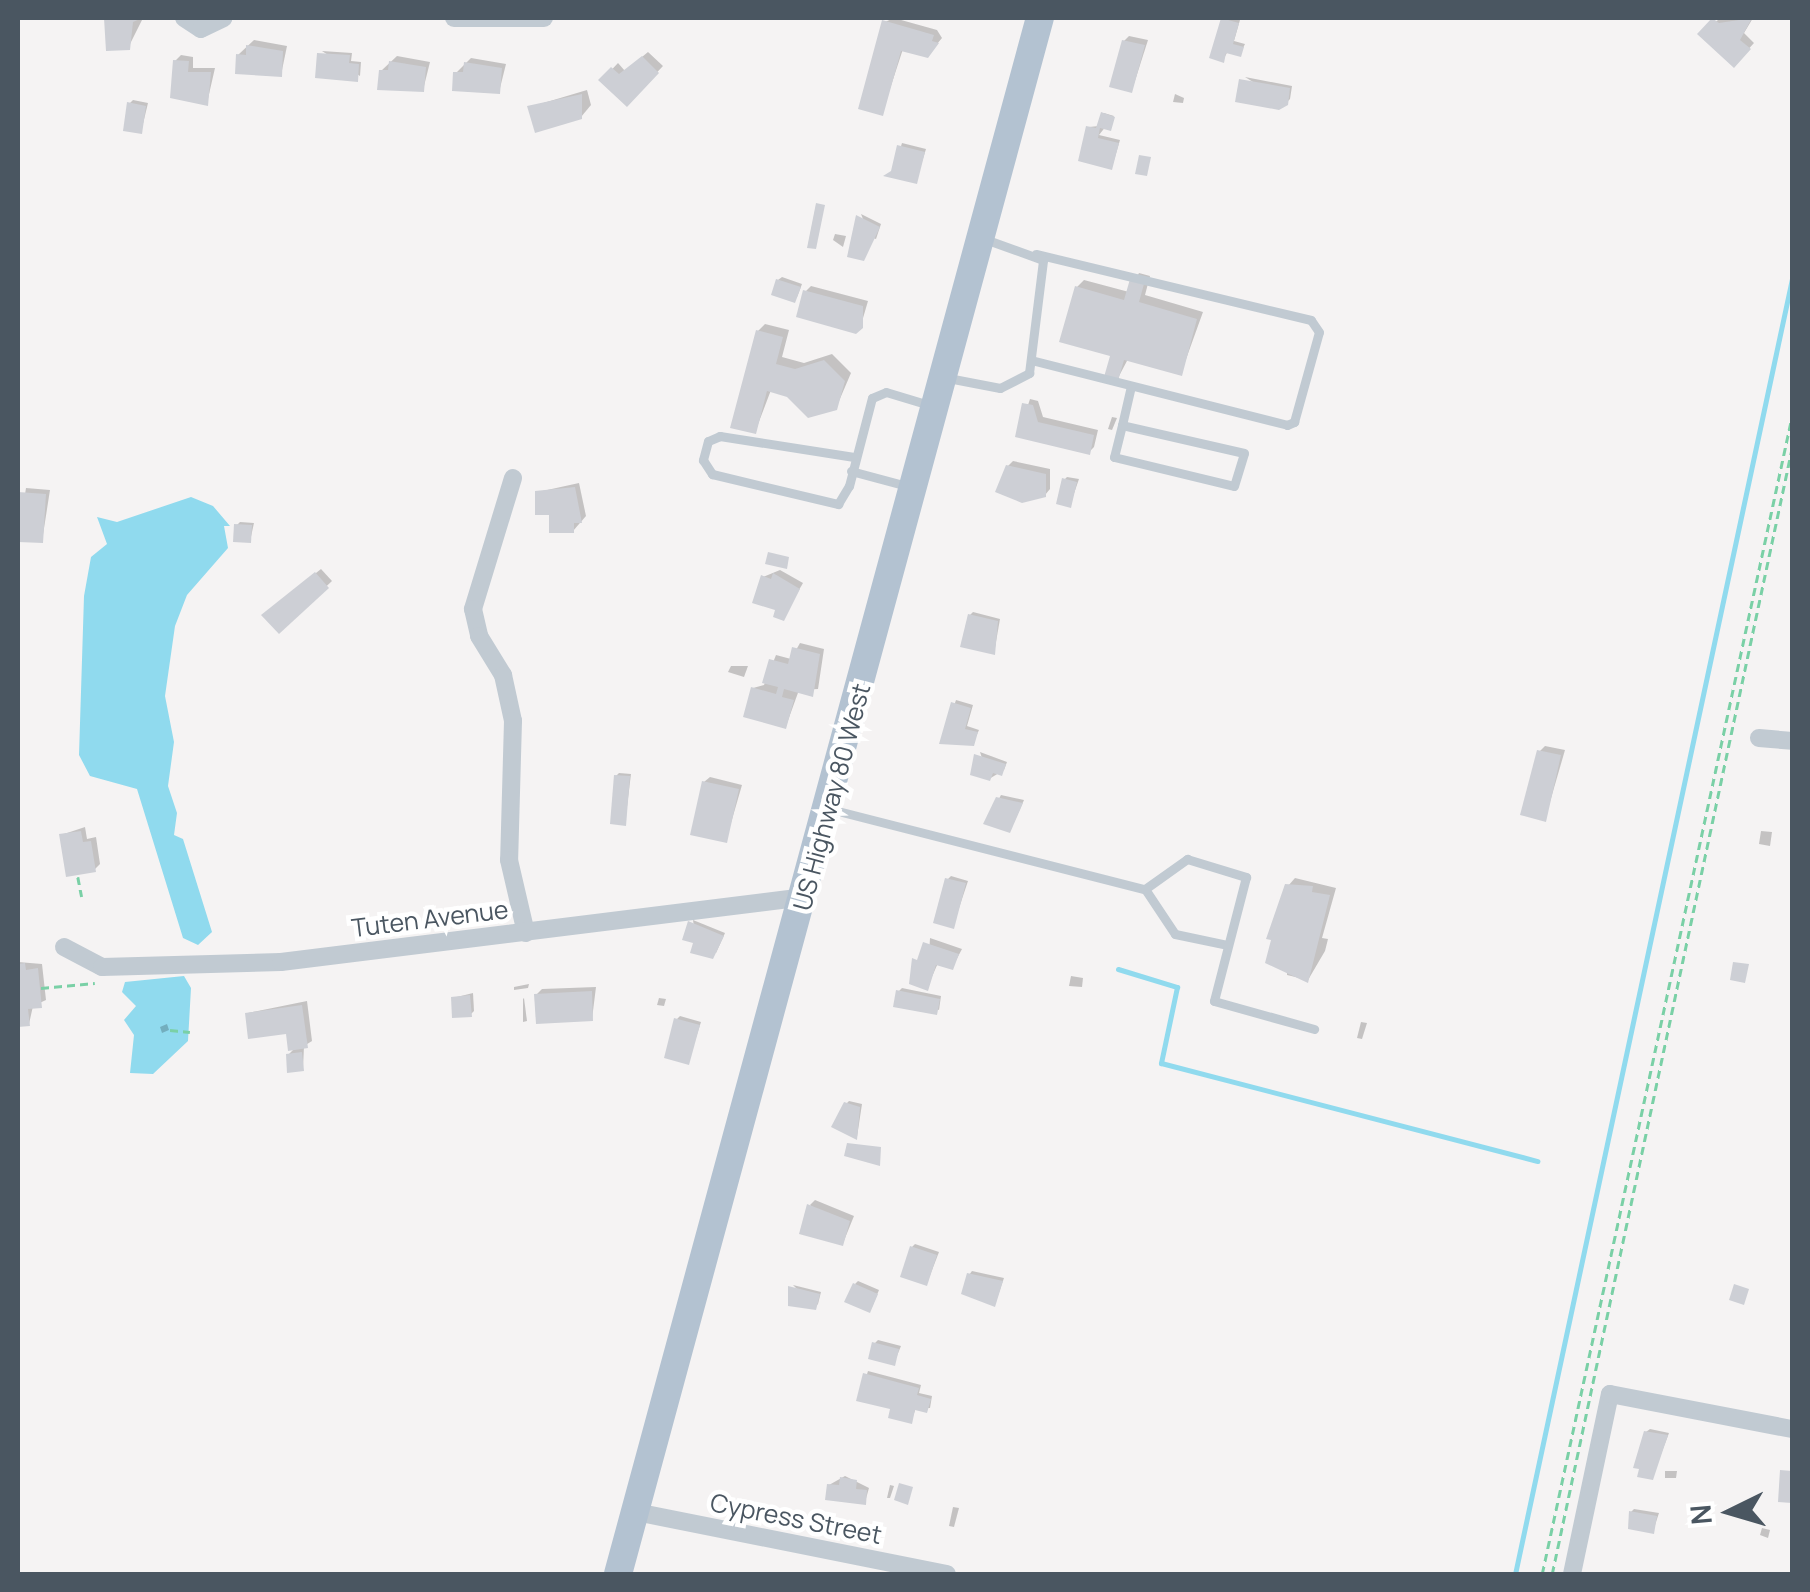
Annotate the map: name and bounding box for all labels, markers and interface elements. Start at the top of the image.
street label: US Highway 80 West [787,680,877,914]
street label: Tuten Avenue [350,895,510,943]
north arrow [1680,1462,1780,1562]
street label: Cypress Street [708,1488,884,1550]
text: N [1680,1503,1720,1526]

